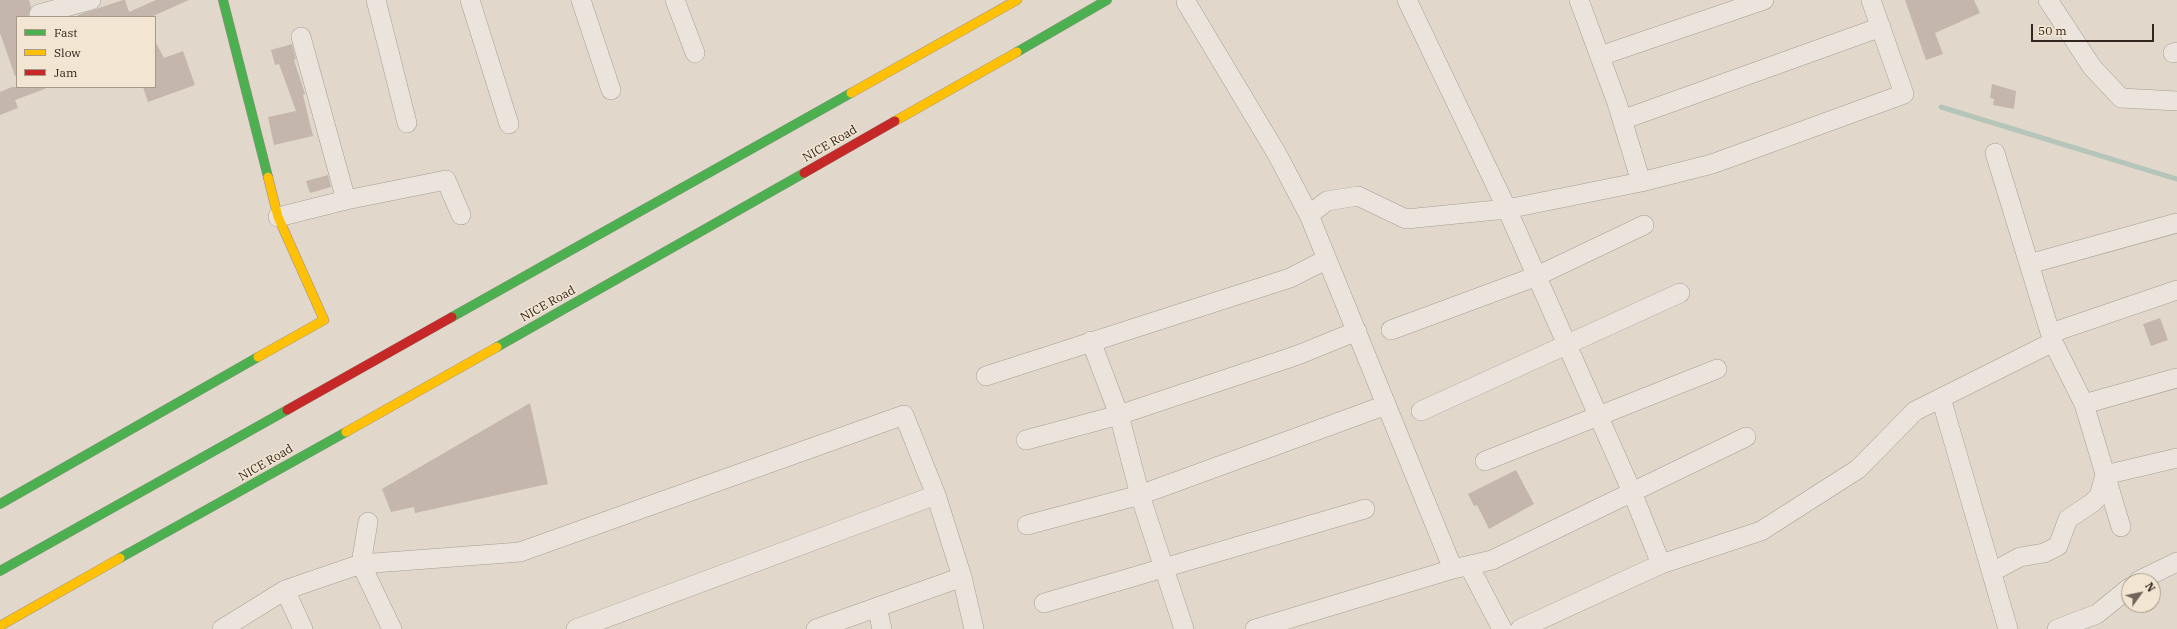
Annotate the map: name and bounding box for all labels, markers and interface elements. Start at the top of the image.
legend [16,16,156,88]
scale bar [2033,16,2156,42]
text: 50 m [2038,23,2067,38]
text: Fast [54,25,78,40]
text: Slow [54,45,81,60]
text: Jam [54,65,77,80]
street label: NICE Road [800,123,860,165]
street label: NICE Road [518,283,578,325]
street label: NICE Road [236,442,296,484]
north arrow [2121,573,2161,613]
text: N [2142,580,2158,594]

